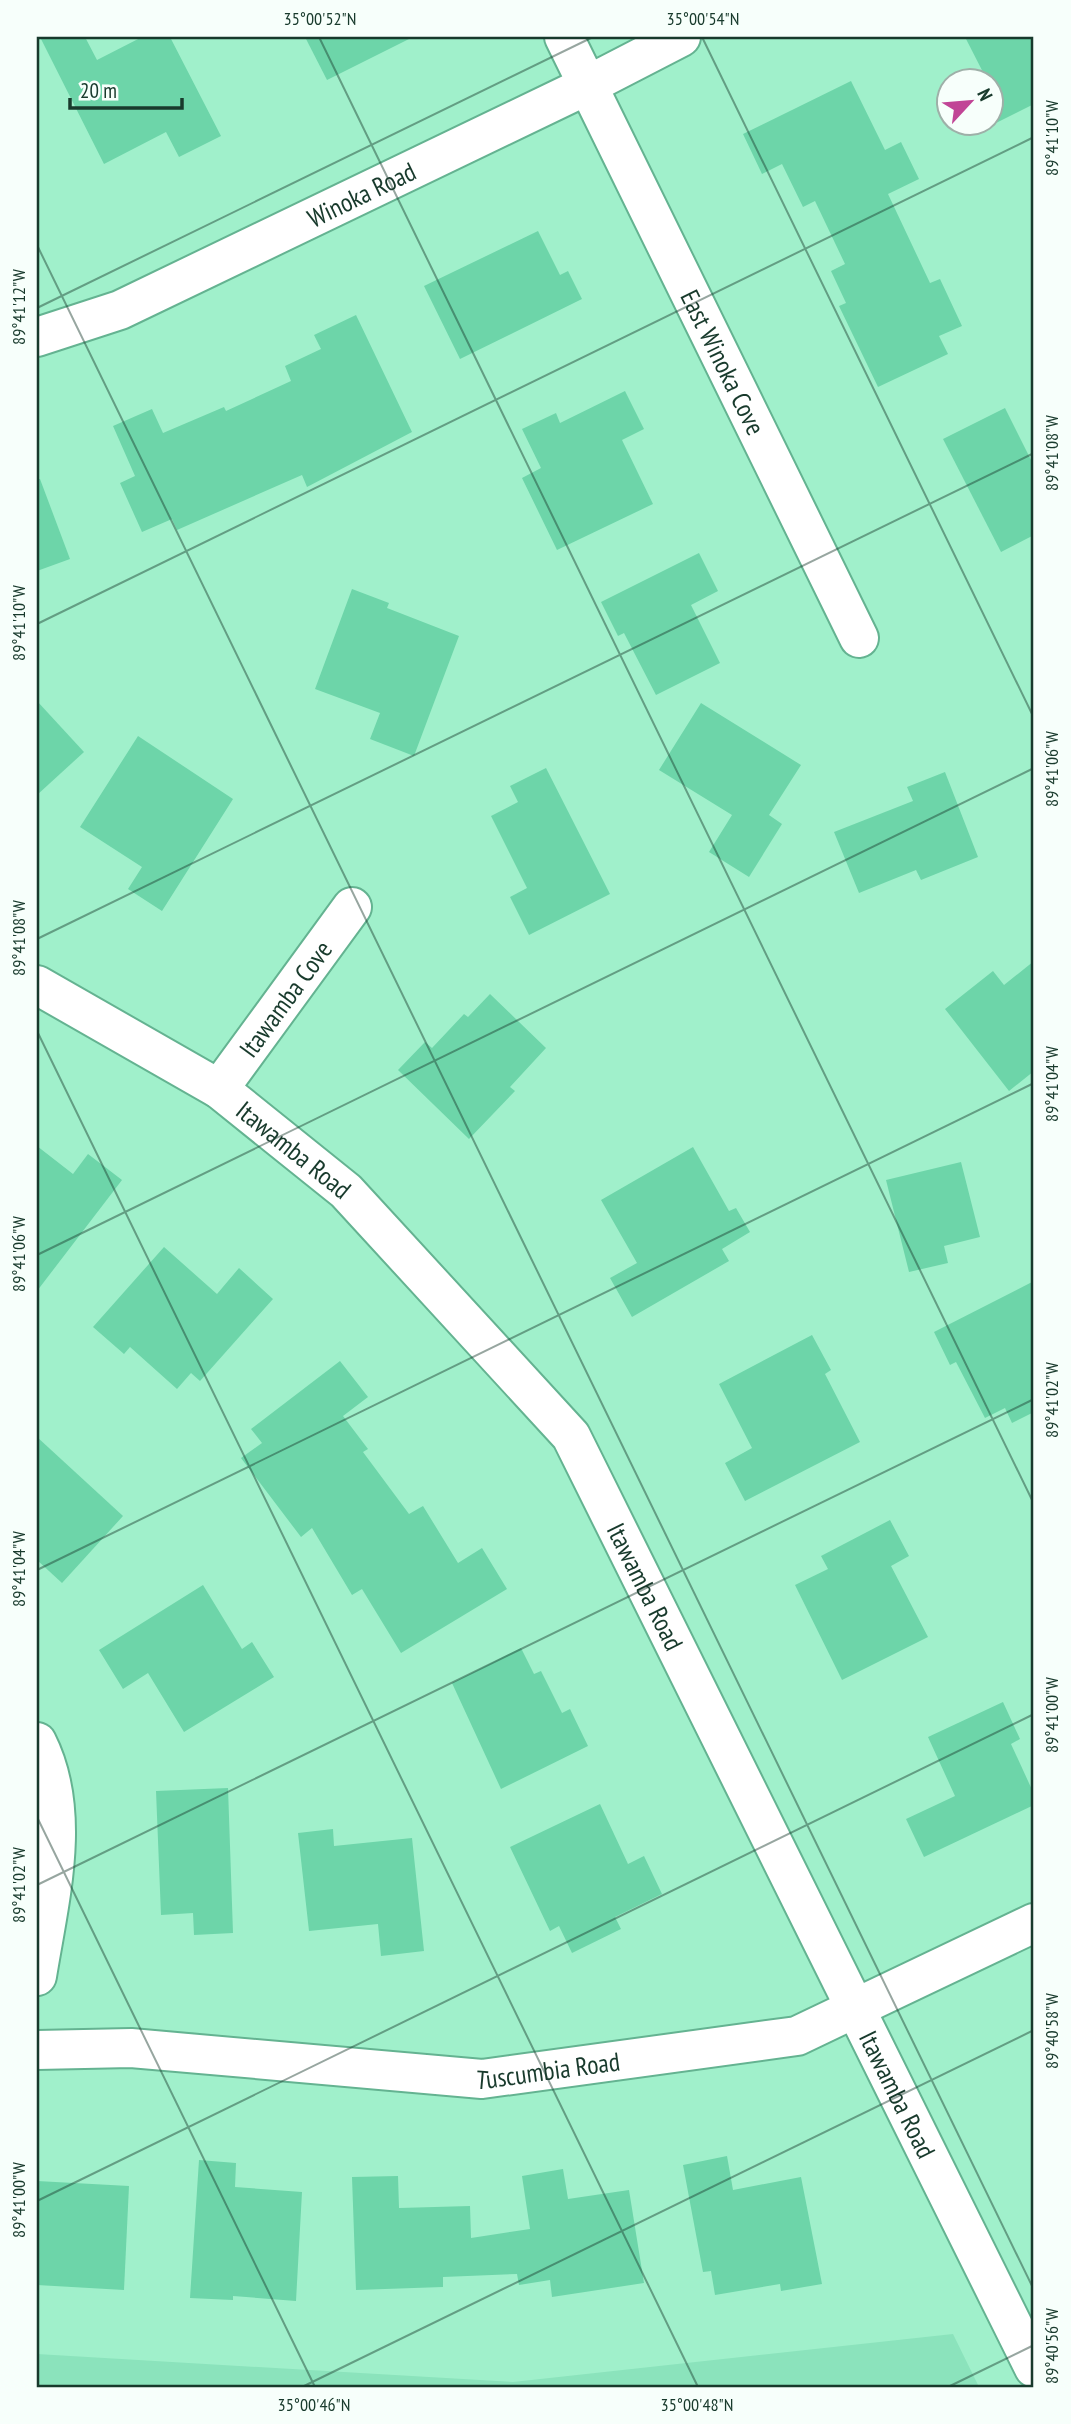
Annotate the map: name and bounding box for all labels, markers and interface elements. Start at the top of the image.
text: 35°00'52"N [284,7,356,30]
text: 35°00'54"N [667,7,739,30]
scale bar [70,66,182,110]
north arrow [934,66,1004,136]
text: 20 m [80,77,117,104]
text: N [972,85,998,104]
text: 89°41'10"W [1040,100,1063,176]
street label: Winoka Road [302,154,421,234]
text: 89°41'12"W [7,269,30,345]
street label: East Winoka Cove [674,284,773,440]
text: 89°41'08"W [1040,415,1063,491]
text: 89°41'10"W [7,585,30,661]
text: 89°41'06"W [1040,731,1063,807]
text: 89°41'08"W [7,900,30,976]
street label: Itawamba Cove [231,934,339,1063]
text: 89°41'04"W [1040,1046,1063,1122]
street label: Itawamba Road [230,1093,358,1205]
text: 89°41'06"W [7,1216,30,1292]
text: 89°41'02"W [1040,1362,1063,1438]
street label: Itawamba Road [600,1517,691,1655]
text: 89°41'04"W [7,1531,30,1607]
text: 89°41'00"W [1040,1677,1063,1753]
text: 89°41'02"W [7,1847,30,1923]
text: 89°40'58"W [1040,1993,1063,2069]
street label: Itawamba Road [852,2025,943,2163]
street label: Tuscumbia Road [475,2044,622,2096]
text: 89°41'00"W [7,2162,30,2238]
text: 89°40'56"W [1040,2308,1063,2384]
text: 35°00'46"N [278,2393,350,2416]
text: 35°00'48"N [661,2393,733,2416]

